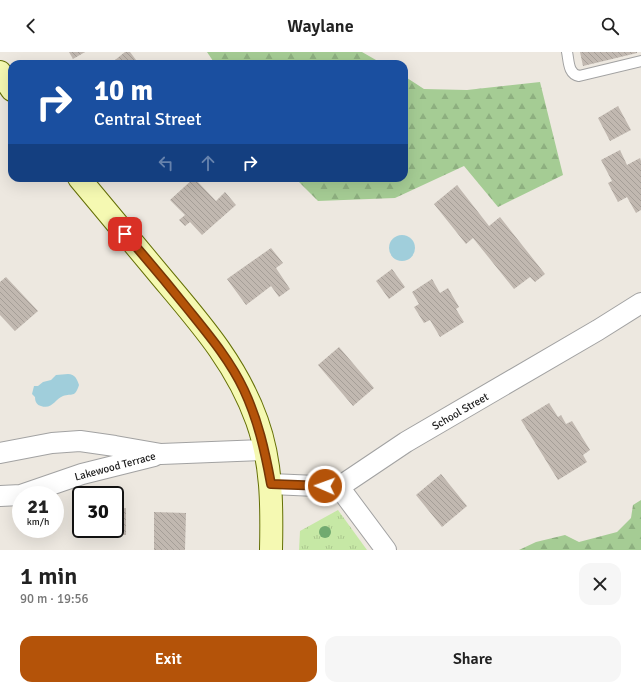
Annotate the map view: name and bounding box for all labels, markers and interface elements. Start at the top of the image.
icon: back [20,15,42,37]
text: Waylane [287,15,354,37]
icon: search [599,15,621,37]
text: 10 m [94,74,153,108]
icon: right [28,76,80,128]
text: Central Street [94,108,202,130]
icon: left [155,152,177,174]
icon: ahead [197,152,219,174]
icon: right [239,152,261,174]
pin [108,217,142,251]
icon: arrive [114,223,136,245]
street label: School Street [430,390,491,433]
street label: Lakewood Terrace [73,449,157,484]
position arrow [304,465,346,507]
speed limit sign: 30 [72,486,124,538]
text: 21 [27,494,49,519]
text: km/h [27,516,49,528]
text: 1 min [20,561,77,591]
button: close [579,563,621,605]
text: 90 m · 19:56 [20,591,89,607]
button: Exit [20,636,317,682]
button: Share [325,636,621,682]

